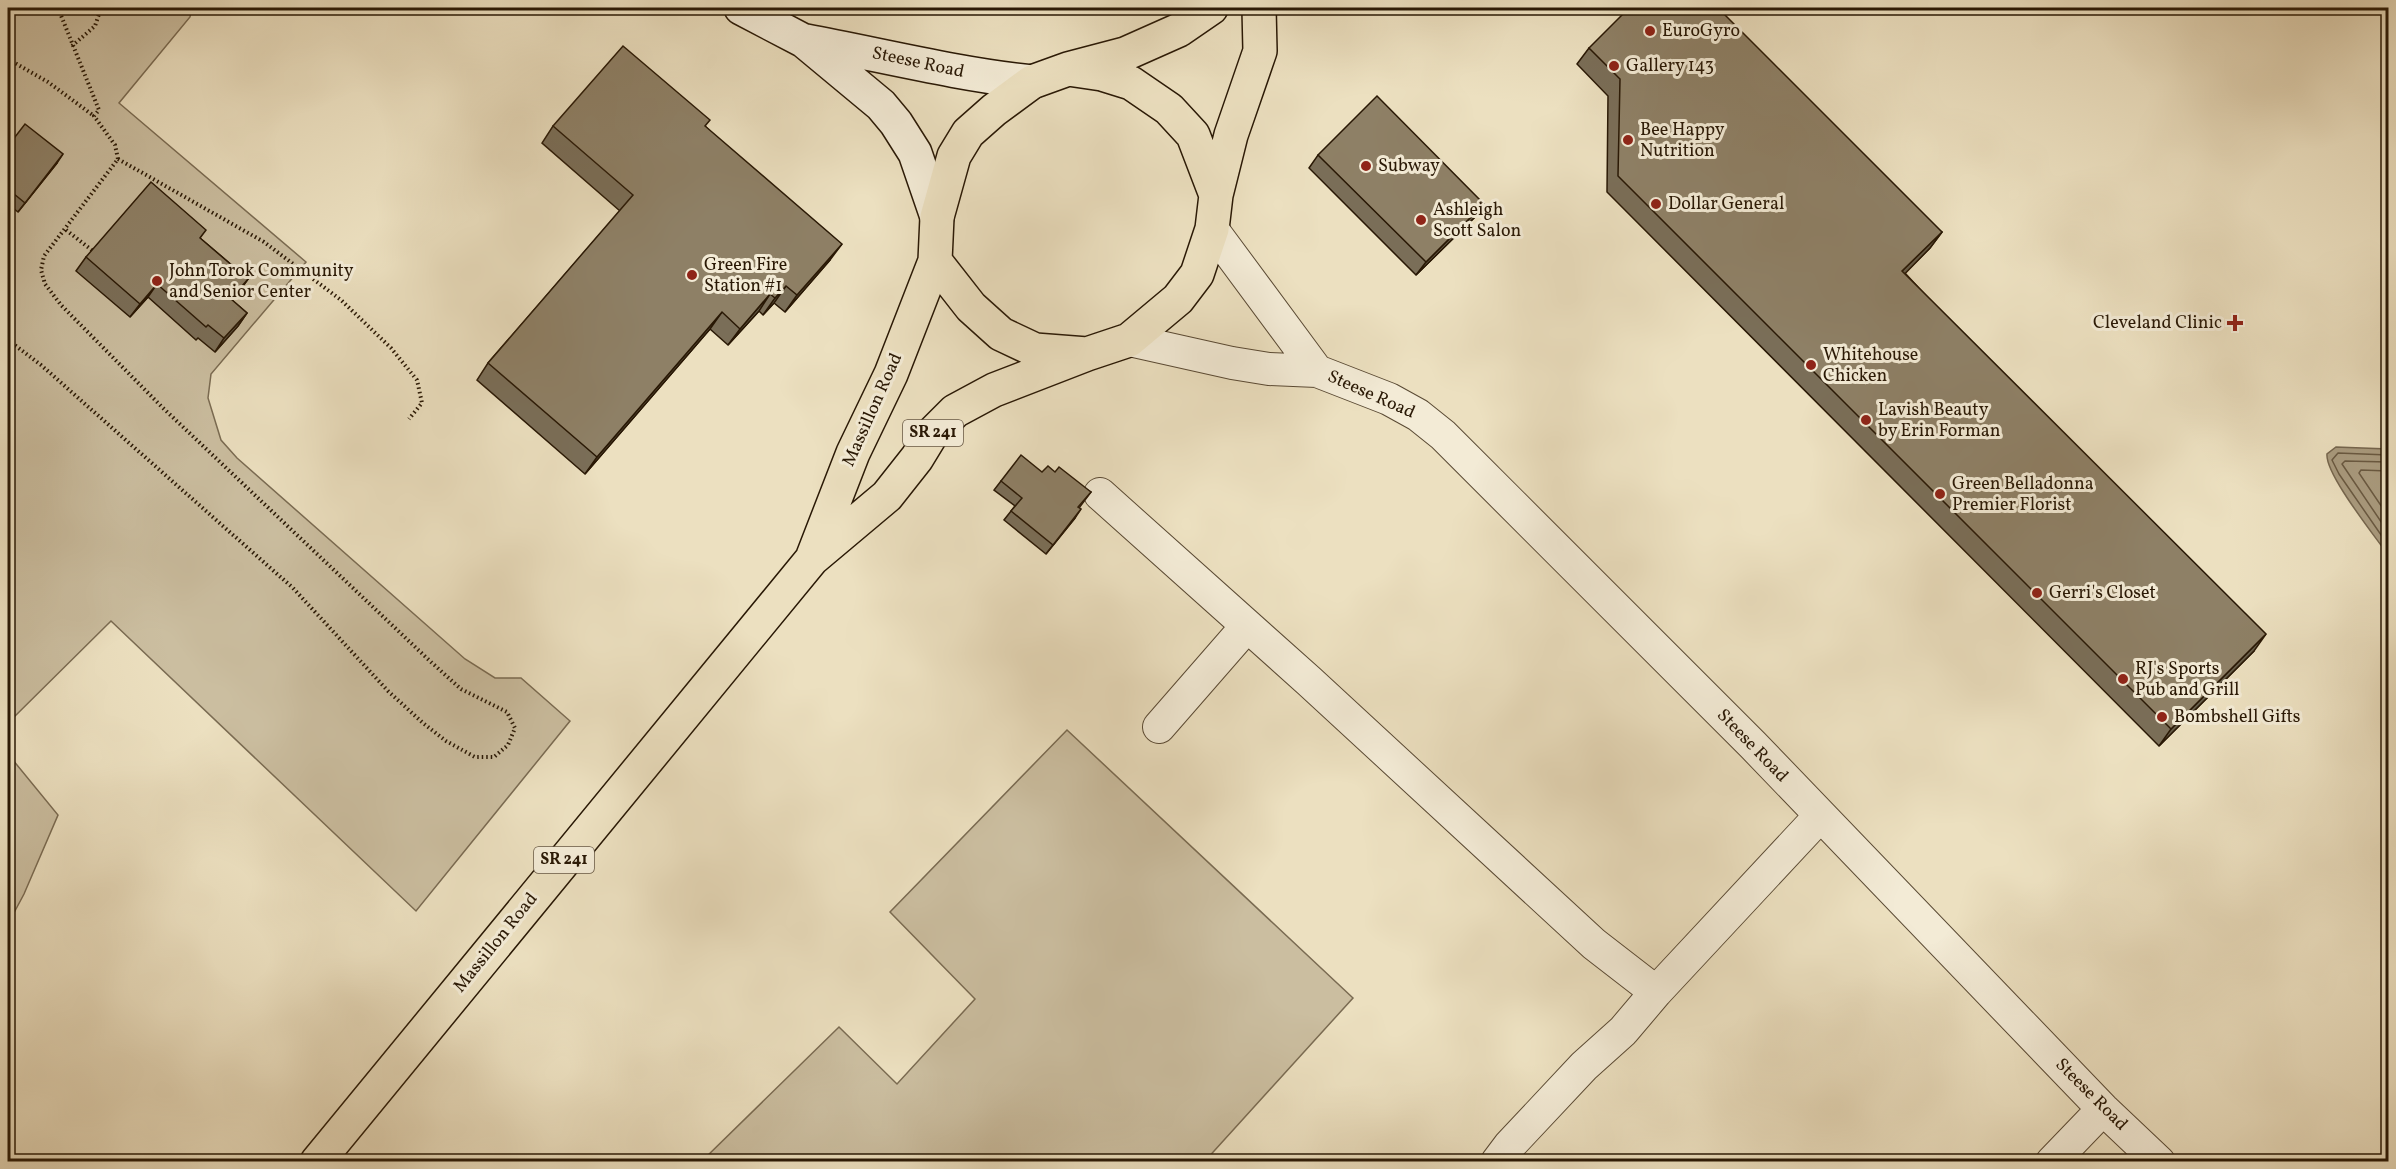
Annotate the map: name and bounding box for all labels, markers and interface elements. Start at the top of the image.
place label: EuroGyro [1662,19,1740,44]
marker: EuroGyro [1643,24,1657,38]
street label: Steese Road [870,41,966,85]
place label: Gallery 143 [1626,54,1714,79]
marker: Gallery 143 [1607,59,1621,73]
place label: Bee Happy Nutrition [1640,118,1725,164]
marker: Bee Happy Nutrition [1621,133,1635,147]
place label: Subway [1378,154,1440,179]
marker: Subway [1359,159,1373,173]
place label: Dollar General [1668,192,1784,217]
marker: Dollar General [1649,197,1663,211]
place label: Ashleigh Scott Salon [1433,198,1521,244]
marker: Ashleigh Scott Salon [1414,213,1428,227]
place label: Green Fire Station #1 [704,253,787,299]
place label: John Torok Community and Senior Center [169,259,354,305]
marker: Green Fire Station #1 [685,268,699,282]
marker: John Torok Community and Senior Center [150,274,164,288]
place label: Cleveland Clinic [2093,311,2222,336]
marker: Cleveland Clinic [2226,314,2244,332]
place label: Whitehouse Chicken [1823,343,1918,389]
street label: Massillon Road [837,349,909,471]
marker: Whitehouse Chicken [1804,358,1818,372]
street label: Steese Road [1323,365,1419,425]
place label: Lavish Beauty by Erin Forman [1878,398,2001,444]
marker: Lavish Beauty by Erin Forman [1859,413,1873,427]
road number: SR 241 [903,420,963,446]
place label: Green Belladonna Premier Florist [1952,472,2094,518]
marker: Green Belladonna Premier Florist [1933,487,1947,501]
place label: Gerri's Closet [2049,581,2156,606]
marker: Gerri's Closet [2030,586,2044,600]
place label: RJ's Sports Pub and Grill [2135,657,2239,703]
marker: RJ's Sports Pub and Grill [2116,672,2130,686]
street label: Steese Road [1710,704,1794,788]
place label: Bombshell Gifts [2174,705,2301,730]
marker: Bombshell Gifts [2155,710,2169,724]
road number: SR 241 [534,847,594,873]
street label: Massillon Road [448,888,544,998]
street label: Steese Road [2049,1053,2133,1137]

